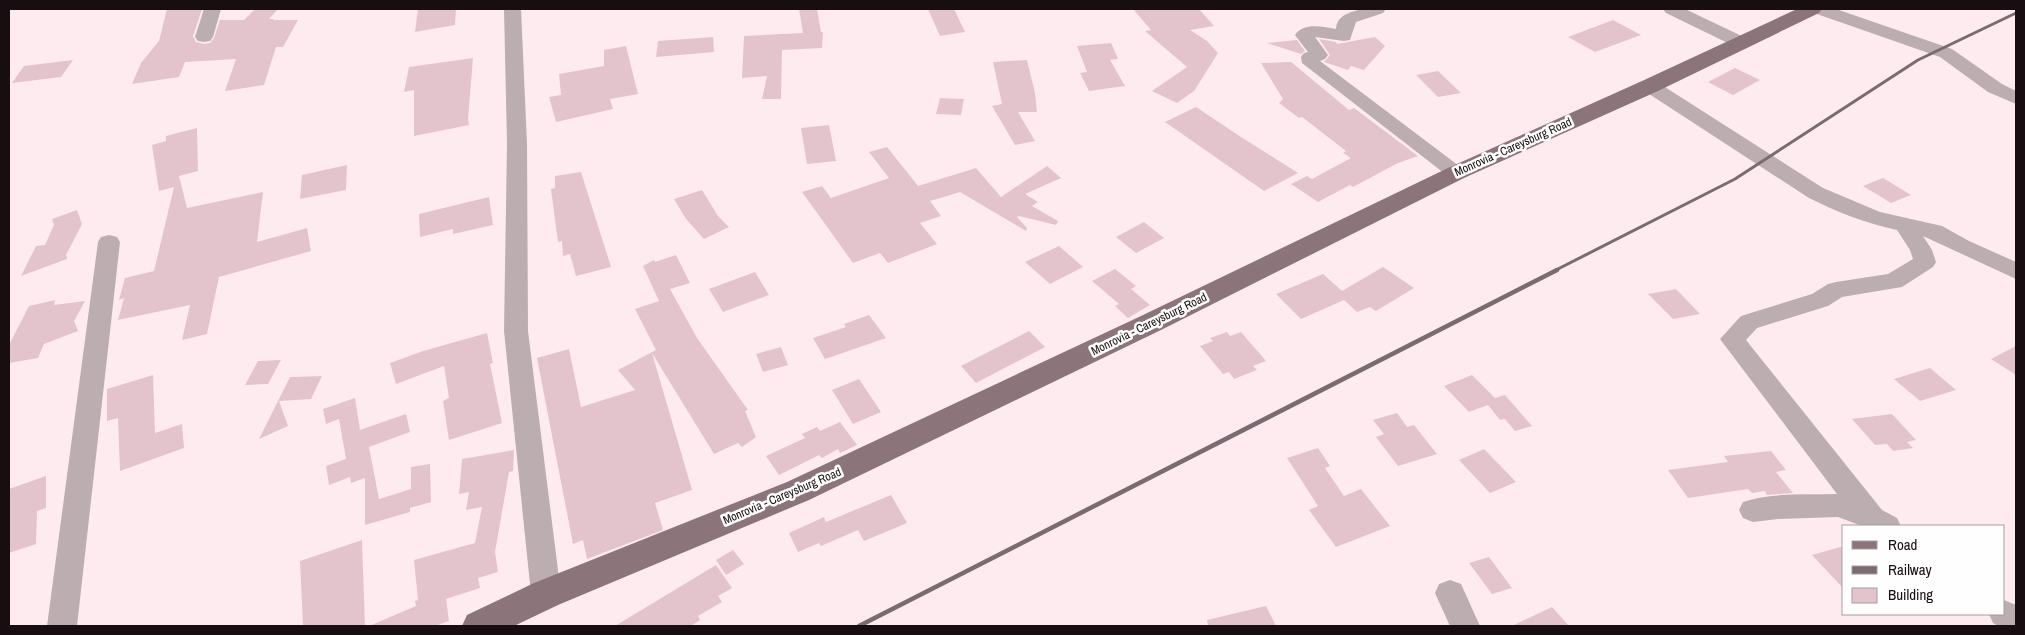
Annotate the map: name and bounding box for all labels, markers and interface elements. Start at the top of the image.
street label: Monrovia - Careysburg Road [1452,114,1574,180]
street label: Monrovia - Careysburg Road [1088,289,1210,359]
street label: Monrovia - Careysburg Road [720,464,844,528]
legend [1842,525,2005,615]
text: Road [1888,534,1917,555]
text: Railway [1888,559,1933,580]
text: Building [1888,584,1933,605]

